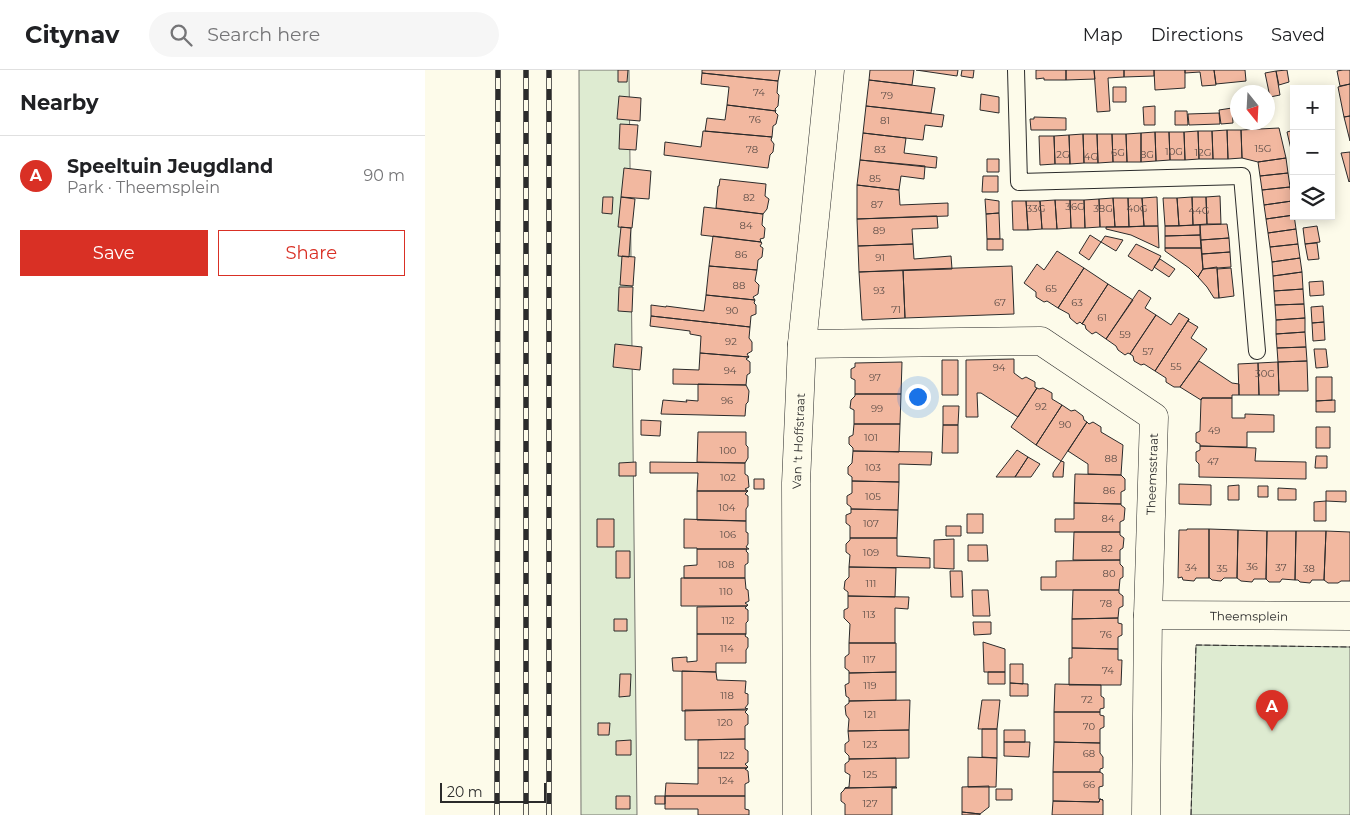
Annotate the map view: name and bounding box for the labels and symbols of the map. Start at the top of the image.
north arrow [1230,85,1275,130]
house number: 74 [753,86,765,99]
house number: 79 [881,89,893,102]
house number: 76 [749,113,761,126]
house number: 81 [880,114,890,127]
house number: 15G [1255,142,1272,155]
house number: 78 [746,143,758,156]
house number: 83 [874,143,886,156]
house number: 10G [1165,145,1183,158]
house number: 6G [1111,146,1125,159]
house number: 12G [1194,146,1212,159]
house number: 2G [1056,148,1070,161]
house number: 8G [1140,148,1154,161]
house number: 4G [1084,150,1098,163]
house number: 85 [869,172,881,185]
house number: 82 [743,191,755,204]
house number: 87 [871,198,883,211]
house number: 36G [1065,200,1085,213]
house number: 33G [1027,202,1045,215]
house number: 38G [1093,202,1113,215]
house number: 40G [1127,202,1147,215]
house number: 44G [1188,204,1210,217]
house number: 84 [740,219,753,232]
house number: 89 [873,224,885,237]
house number: 86 [735,248,747,261]
house number: 91 [875,251,885,264]
house number: 88 [733,279,745,292]
house number: 65 [1045,282,1057,295]
house number: 93 [873,284,885,297]
house number: 67 [994,296,1006,309]
house number: 63 [1071,296,1083,309]
house number: 71 [891,303,901,316]
house number: 90 [726,304,739,317]
house number: 61 [1097,311,1107,324]
house number: 59 [1119,328,1131,341]
house number: 92 [725,335,737,348]
house number: 57 [1142,345,1154,358]
house number: 55 [1170,360,1182,373]
house number: 94 [993,361,1006,374]
house number: 94 [724,364,737,377]
house number: 30G [1255,367,1275,380]
house number: 97 [869,371,881,384]
your location [905,384,931,410]
street label: Van 't Hoffstraat [788,393,807,489]
house number: 96 [721,394,733,407]
house number: 92 [1035,400,1047,413]
house number: 99 [871,402,883,415]
house number: 90 [1059,418,1072,431]
house number: 49 [1208,424,1220,437]
house number: 101 [864,431,878,444]
street label: Theemsstraat [1143,433,1161,515]
house number: 100 [720,444,737,457]
house number: 88 [1105,452,1117,465]
house number: 47 [1207,455,1219,468]
house number: 103 [865,461,881,474]
house number: 102 [720,471,736,484]
house number: 86 [1103,484,1115,497]
house number: 105 [865,490,881,503]
house number: 104 [719,501,736,514]
house number: 84 [1102,512,1115,525]
house number: 107 [863,517,879,530]
house number: 106 [720,528,736,541]
house number: 82 [1101,542,1113,555]
house number: 109 [863,546,879,559]
house number: 108 [718,558,734,571]
house number: 36 [1246,560,1258,573]
house number: 34 [1185,561,1198,574]
house number: 37 [1275,561,1287,574]
house number: 35 [1216,562,1228,575]
house number: 38 [1303,562,1315,575]
house number: 80 [1103,567,1116,580]
house number: 111 [866,577,876,590]
house number: 110 [719,585,733,598]
house number: 78 [1100,597,1112,610]
house number: 113 [863,608,876,621]
street label: Theemsplein [1210,608,1288,623]
house number: 112 [722,614,735,627]
house number: 76 [1100,628,1112,641]
house number: 114 [720,642,734,655]
house number: 117 [862,653,876,666]
house number: 74 [1102,664,1114,677]
house number: 119 [863,679,877,692]
house number: 118 [720,689,734,702]
pin: A [1256,690,1288,731]
house number: 72 [1081,693,1093,706]
house number: 121 [864,708,876,721]
house number: 120 [717,716,733,729]
house number: 70 [1083,720,1096,733]
house number: 123 [863,738,878,751]
house number: 68 [1083,747,1095,760]
house number: 122 [720,749,735,762]
house number: 125 [863,768,878,781]
house number: 124 [718,774,734,787]
house number: 66 [1083,778,1095,791]
scale bar [440,780,546,803]
house number: 127 [862,797,878,810]

